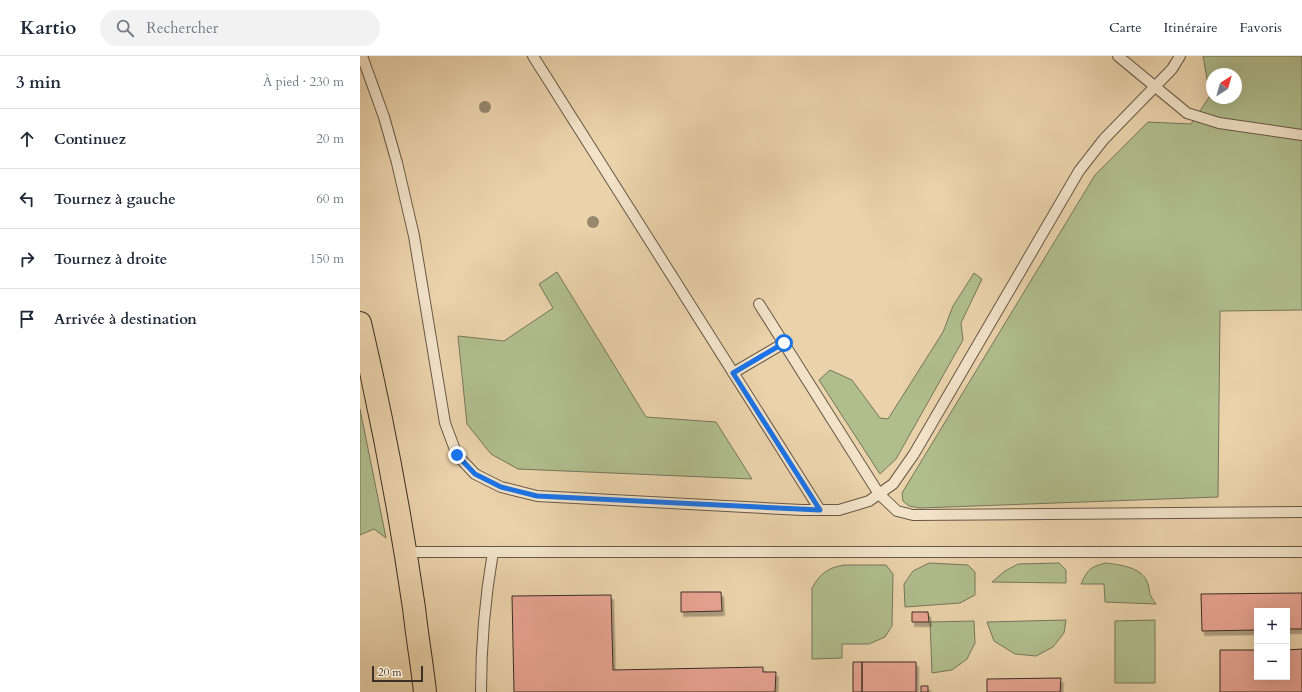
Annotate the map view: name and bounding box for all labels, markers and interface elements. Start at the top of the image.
search box [100,10,380,46]
text: Kartio [20,15,76,41]
icon: search [114,17,136,39]
text: Rechercher [146,18,218,38]
text: Carte [1109,18,1142,37]
text: Itinéraire [1164,18,1218,37]
text: Favoris [1240,18,1282,37]
north arrow [1206,68,1242,104]
text: 3 min [16,71,61,94]
text: À pied · 230 m [263,73,344,91]
icon: ahead [16,128,38,150]
text: Continuez [54,129,126,149]
text: 20 m [316,130,344,148]
icon: left [16,188,38,210]
text: Tournez à gauche [54,189,176,209]
text: 60 m [316,190,344,208]
icon: right [16,248,38,270]
text: Tournez à droite [54,249,167,269]
text: 150 m [310,250,344,268]
icon: arrive [16,308,38,330]
text: Arrivée à destination [54,309,197,329]
route start [775,334,793,352]
route end [448,446,466,464]
map controls [1254,608,1290,680]
button: + [1254,608,1290,644]
button: − [1254,644,1290,680]
scale bar [372,664,423,683]
text: 20 m [378,665,402,680]

